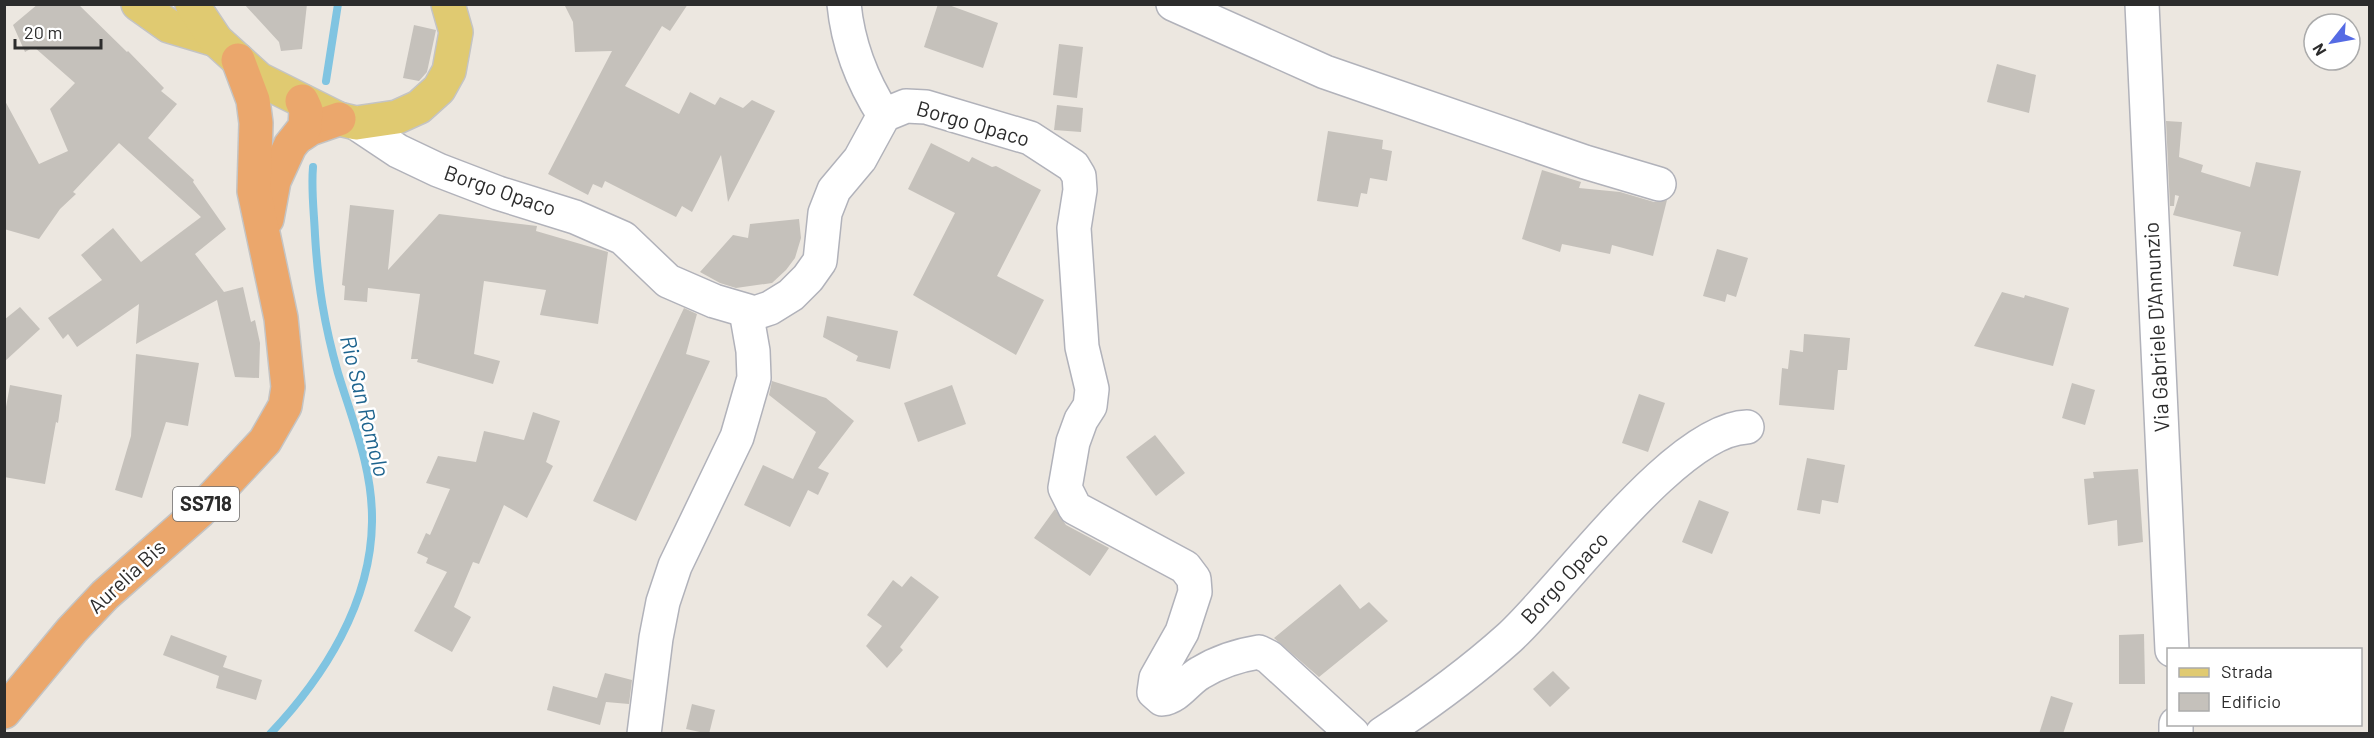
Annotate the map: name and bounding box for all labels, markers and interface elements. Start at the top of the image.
scale bar [15,12,100,50]
north arrow [2302,12,2362,72]
text: 20 m [24,21,62,43]
text: N [2308,41,2330,59]
street label: Borgo Opaco [914,94,1033,151]
street label: Borgo Opaco [441,159,560,220]
street label: Via Gabriele D'Annunzio [2138,221,2173,433]
water label: Rio San Romolo [336,332,396,479]
road number: SS718 [173,487,239,521]
street label: Borgo Opaco [1515,526,1613,628]
street label: Aurelia Bis [82,534,170,618]
legend [2167,648,2362,726]
text: Strada [2221,660,2273,682]
text: Edificio [2221,690,2281,712]

